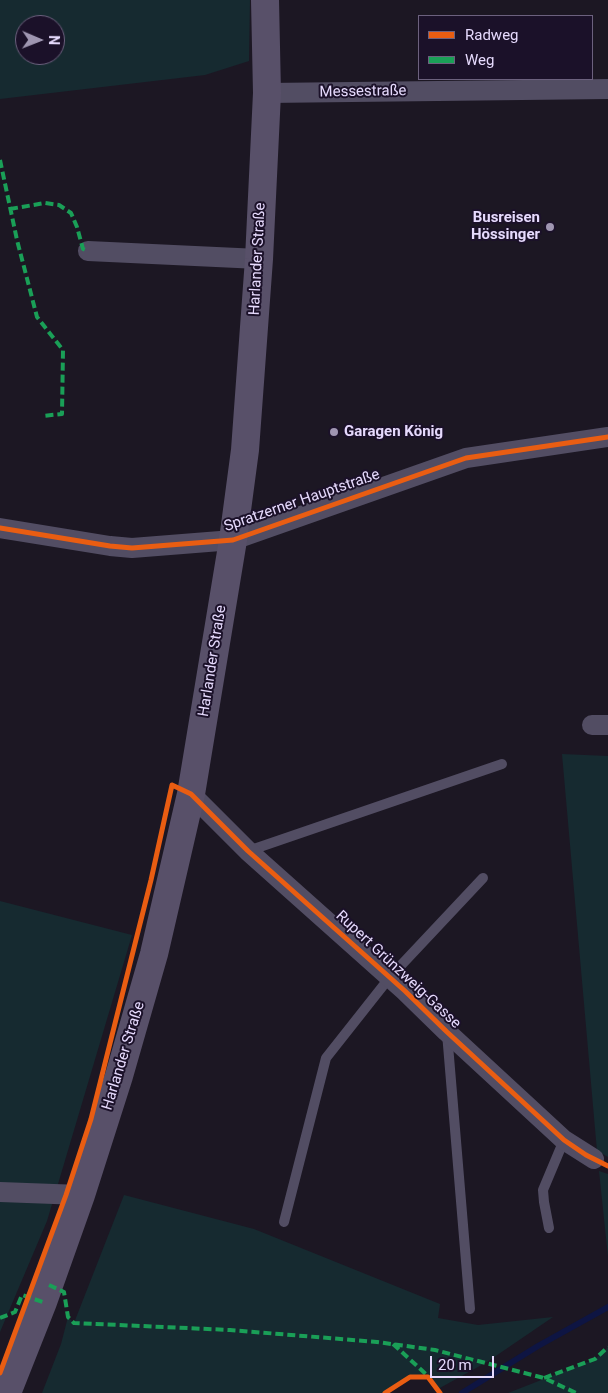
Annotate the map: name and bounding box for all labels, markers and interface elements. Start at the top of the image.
north arrow [15,15,65,65]
legend [418,15,593,80]
text: Radweg [465,26,519,44]
text: N [46,35,62,45]
text: Weg [465,51,494,69]
street label: Messestraße [319,82,407,102]
street label: Harlander Straße [246,202,270,316]
place label: Busreisen Hössinger [471,209,540,244]
marker: Busreisen Hössinger [544,221,556,233]
place label: Garagen König [344,423,443,441]
marker: Garagen König [328,426,340,438]
street label: Spratzerner Hauptstraße [222,466,382,536]
street label: Harlander Straße [195,604,231,718]
street label: Rupert Grünzweig-Gasse [332,907,464,1033]
street label: Harlander Straße [99,999,149,1113]
scale bar [433,1346,497,1378]
text: 20 m [438,1356,472,1374]

